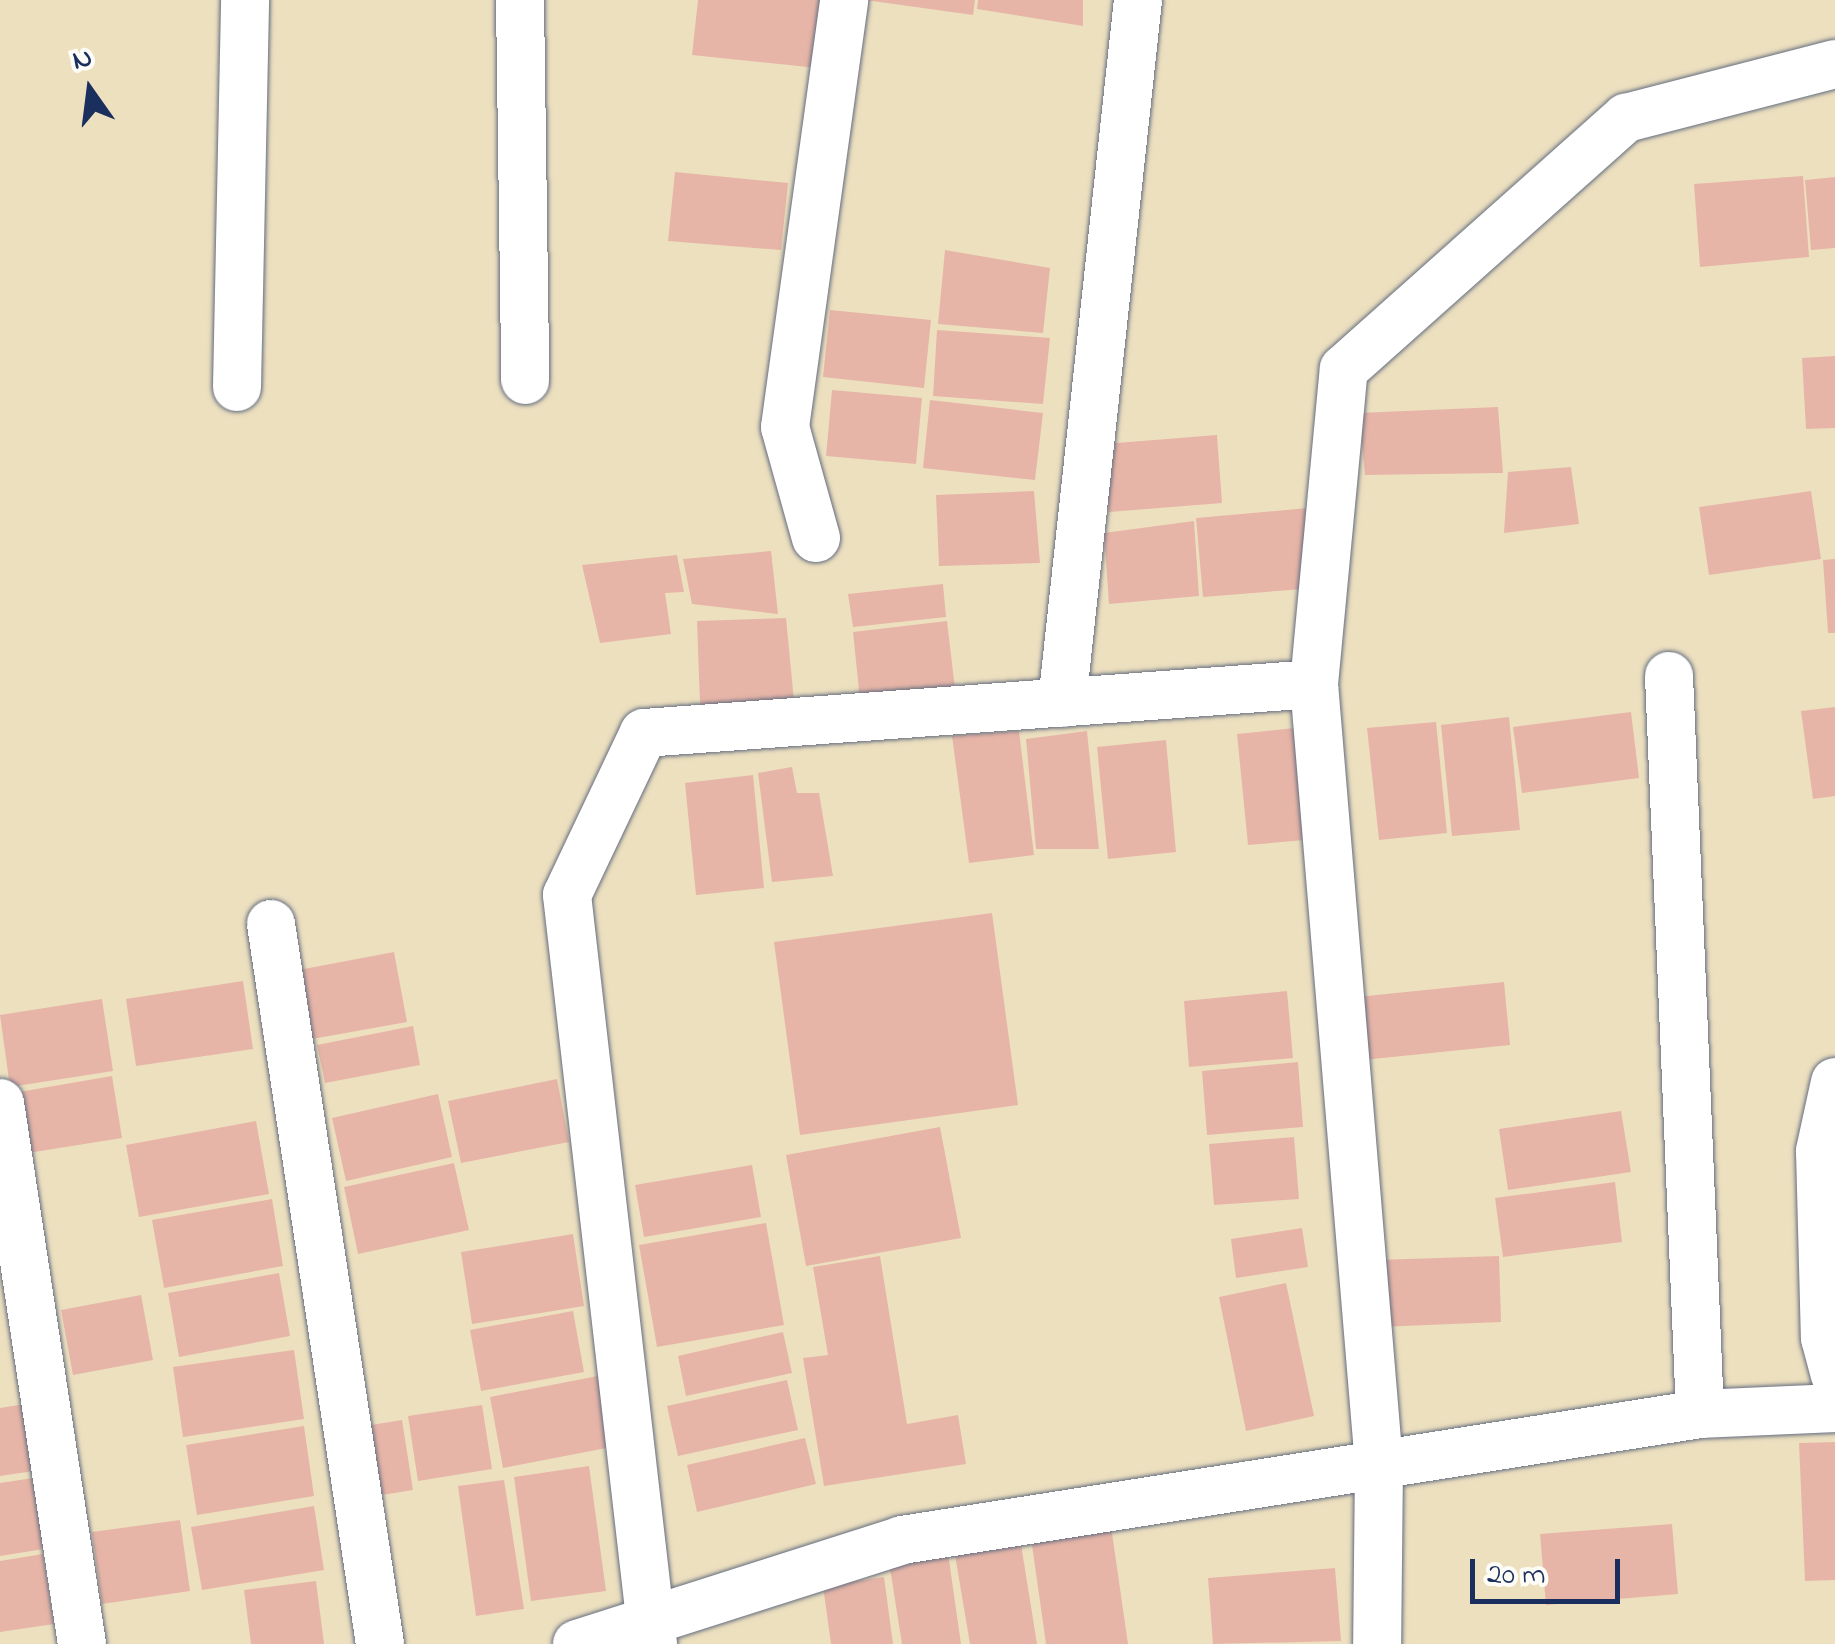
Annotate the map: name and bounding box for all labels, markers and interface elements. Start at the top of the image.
text: N [68,38,97,83]
north arrow [40,40,140,140]
scale bar [1475,1539,1625,1601]
text: 20 m [1487,1554,1546,1598]

